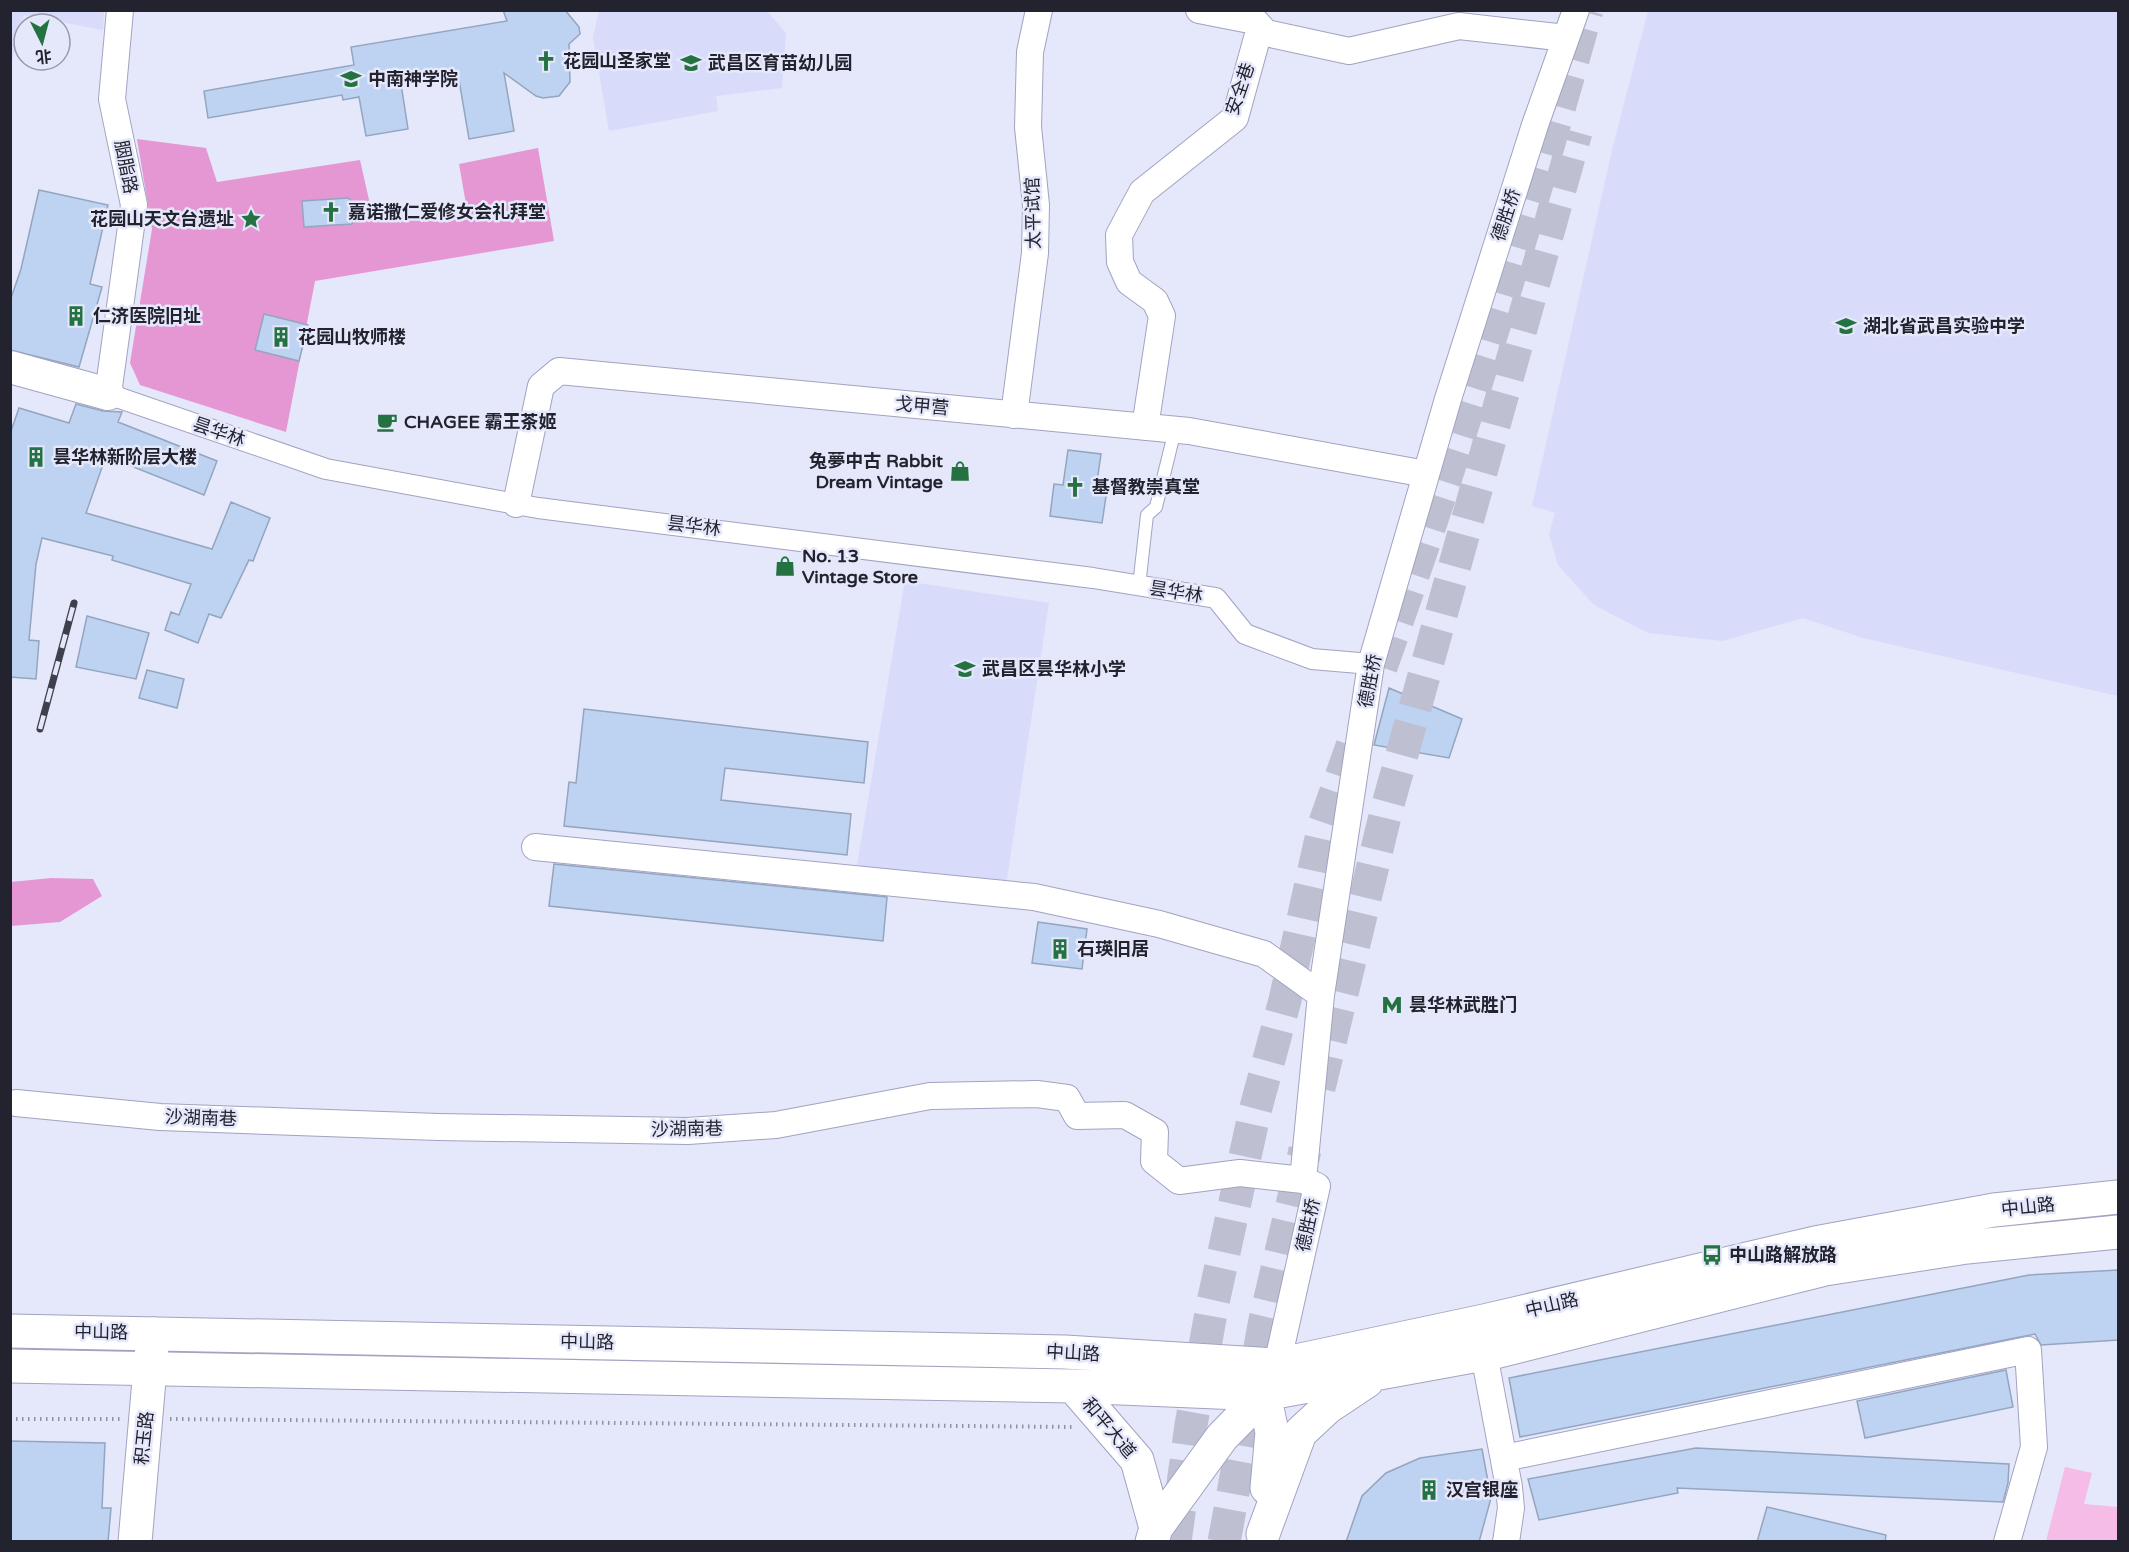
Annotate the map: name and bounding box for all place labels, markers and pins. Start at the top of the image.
church icon: 花园山圣家堂 [534,49,558,73]
place label: 花园山圣家堂 [563,50,671,72]
school or university icon: 武昌区育苗幼儿园 [679,51,703,75]
place label: 武昌区育苗幼儿园 [708,52,852,74]
school or university icon: 中南神学院 [339,67,363,91]
place label: 中南神学院 [368,68,458,90]
church icon: 嘉诺撒仁爱修女会礼拜堂 [319,200,343,224]
place label: 嘉诺撒仁爱修女会礼拜堂 [348,201,546,223]
place icon: 花园山天文台遗址 [239,207,263,231]
place label: 花园山天文台遗址 [90,208,234,230]
building icon: 仁济医院旧址 [64,304,88,328]
place label: 仁济医院旧址 [93,305,201,327]
school or university icon: 湖北省武昌实验中学 [1834,314,1858,338]
place label: 湖北省武昌实验中学 [1863,315,2025,337]
building icon: 花园山牧师楼 [269,325,293,349]
place label: 花园山牧师楼 [298,326,406,348]
cafe icon: CHAGEE 霸王茶姬 [375,410,399,434]
place label: CHAGEE 霸王茶姬 [404,411,557,433]
building icon: 昙华林新阶层大楼 [24,445,48,469]
place label: 昙华林新阶层大楼 [53,446,197,468]
place label: 兔夢中古 Rabbit Dream Vintage [809,450,943,493]
shop icon: 兔夢中古 Rabbit Dream Vintage [948,459,972,483]
church icon: 基督教崇真堂 [1063,475,1087,499]
place label: 基督教崇真堂 [1092,476,1200,498]
place label: No. 13 Vintage Store [802,545,918,588]
shop icon: No. 13 Vintage Store [773,554,797,578]
school or university icon: 武昌区昙华林小学 [953,657,977,681]
place label: 武昌区昙华林小学 [982,658,1126,680]
building icon: 石瑛旧居 [1048,937,1072,961]
place label: 石瑛旧居 [1077,938,1149,960]
metro station icon: 昙华林武胜门 [1380,993,1404,1017]
place label: 昙华林武胜门 [1409,994,1517,1016]
bus stop icon: 中山路解放路 [1700,1243,1724,1267]
place label: 中山路解放路 [1729,1244,1837,1266]
building icon: 汉宫银座 [1417,1478,1441,1502]
place label: 汉宫银座 [1446,1479,1518,1501]

